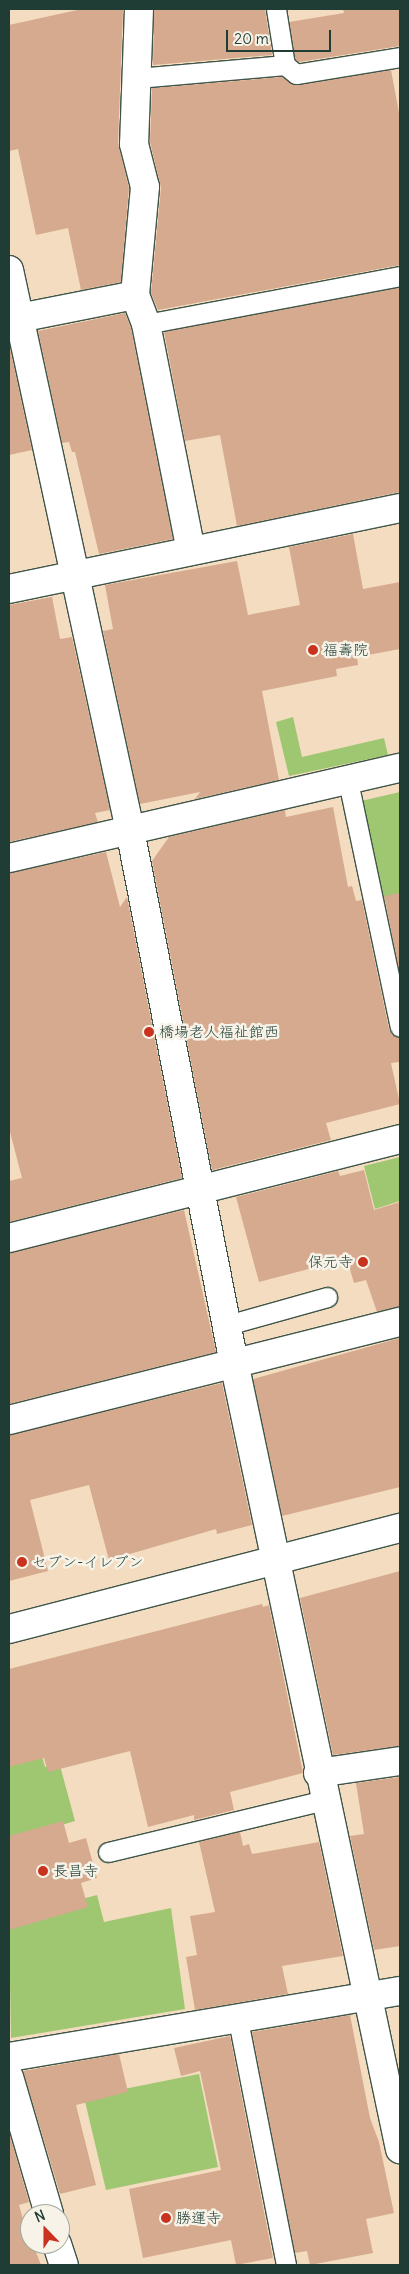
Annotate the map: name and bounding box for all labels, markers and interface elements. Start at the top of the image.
scale bar [229,20,334,52]
text: 20 m [234,29,269,48]
place label: 福壽院 [323,641,368,659]
marker: 福壽院 [307,644,319,656]
place label: 橋場老人福祉館西 [159,1023,279,1041]
marker: 橋場老人福祉館西 [143,1026,155,1038]
place label: 保元寺 [308,1253,353,1271]
marker: 保元寺 [357,1256,369,1268]
place label: セブン-イレブン [32,1553,143,1571]
marker: セブン-イレブン [16,1556,28,1568]
place label: 長昌寺 [53,1862,98,1880]
marker: 長昌寺 [37,1865,49,1877]
north arrow [20,2204,70,2254]
text: N [32,2206,48,2226]
place label: 勝運寺 [176,2209,221,2227]
marker: 勝運寺 [160,2212,172,2224]

